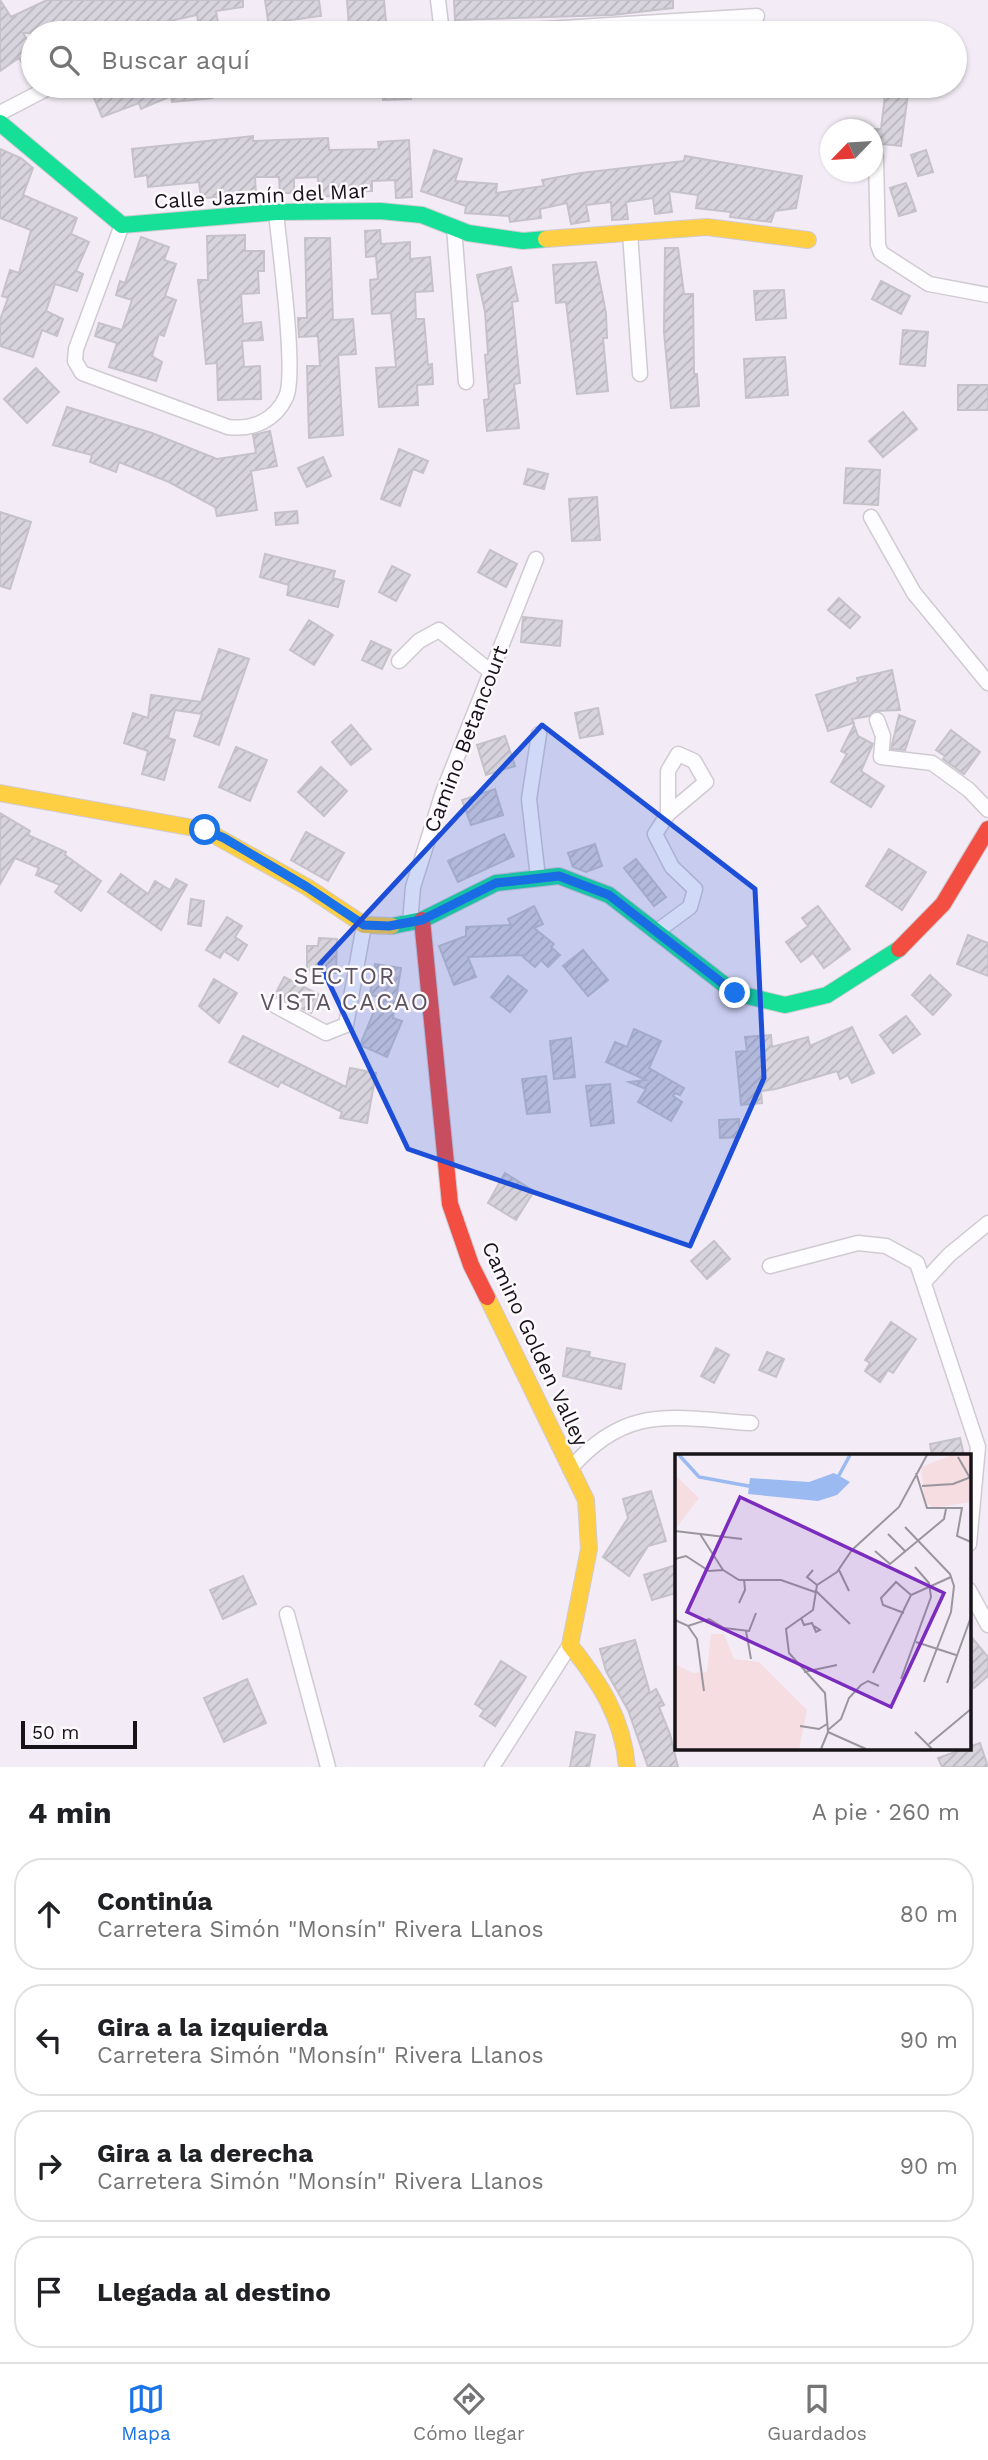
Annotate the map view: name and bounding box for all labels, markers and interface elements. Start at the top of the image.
search box [21,21,967,98]
icon: search [45,41,83,79]
text: Buscar aquí [101,45,250,75]
north arrow [820,119,883,182]
street label: Calle Jazmín del Mar [153,177,369,214]
street label: Camino Betancourt [418,642,513,836]
route start [189,814,220,845]
district label: SECTOR VISTA CACAO [260,963,430,1016]
route end [719,977,750,1008]
street label: Camino Golden Valley [477,1237,594,1450]
inset map [675,1454,970,1750]
scale bar [21,1718,136,1750]
text: 50 m [32,1721,79,1744]
text: 4 min [28,1795,112,1830]
text: A pie · 260 m [812,1799,960,1826]
text: Continúa [97,1886,213,1916]
icon: ahead [30,1895,68,1933]
text: 80 m [900,1901,958,1928]
text: Carretera Simón "Monsín" Rivera Llanos [97,1916,544,1943]
text: Gira a la izquierda [97,2012,328,2042]
icon: left [30,2021,68,2059]
text: 90 m [900,2027,958,2054]
text: Carretera Simón "Monsín" Rivera Llanos [97,2042,544,2069]
text: Gira a la derecha [97,2138,313,2168]
icon: right [30,2147,68,2185]
text: 90 m [900,2153,958,2180]
text: Carretera Simón "Monsín" Rivera Llanos [97,2168,544,2195]
icon: arrive [30,2273,68,2311]
text: Llegada al destino [97,2277,331,2307]
tab: Mapa [121,2380,171,2445]
tab: Cómo llegar [413,2380,525,2445]
tab: Guardados [767,2380,867,2445]

